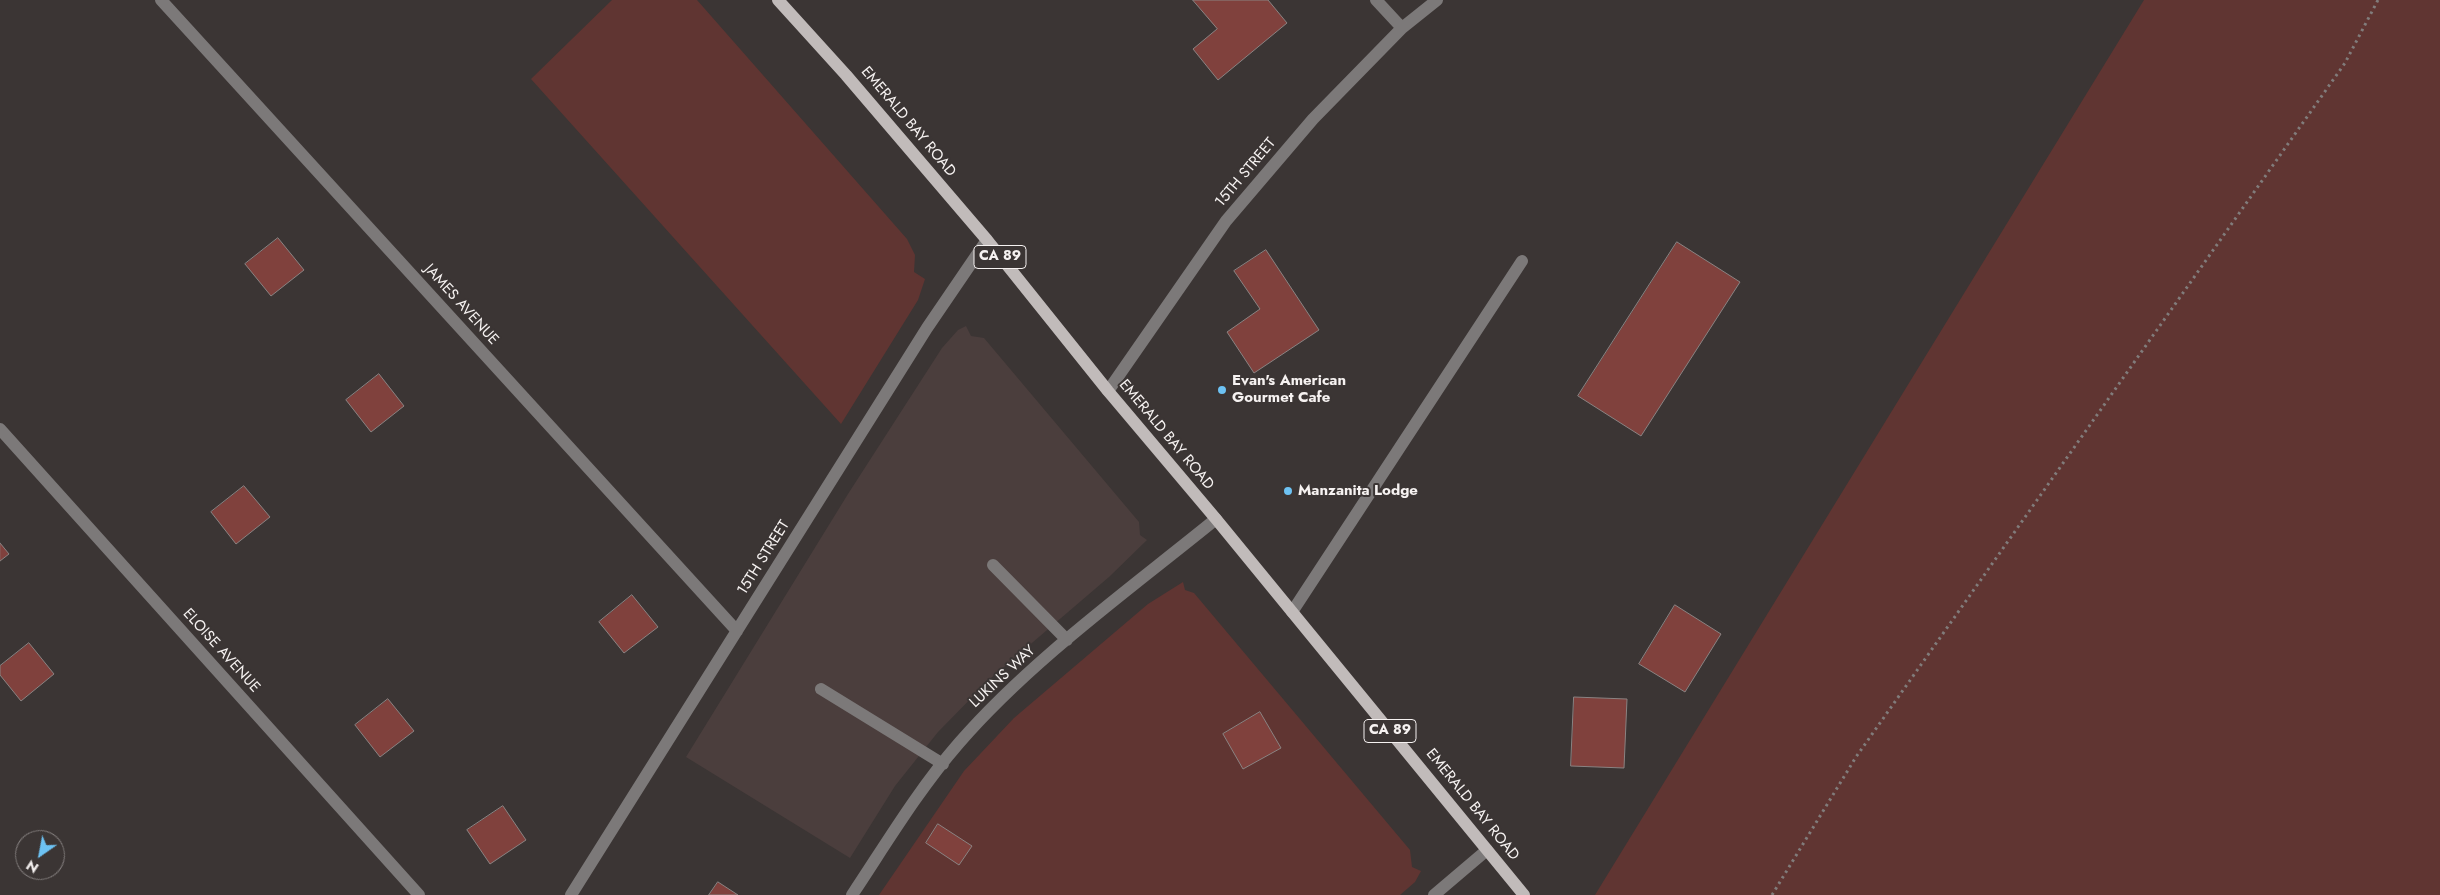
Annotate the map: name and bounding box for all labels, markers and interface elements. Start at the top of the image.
street label: EMERALD BAY ROAD [857,63,959,181]
street label: 15TH STREET [1212,135,1280,211]
road number: CA 89 [974,246,1026,268]
street label: JAMES AVENUE [420,261,502,349]
place label: Evan's American Gourmet Cafe [1232,372,1346,407]
street label: EMERALD BAY ROAD [1115,376,1217,494]
marker: Evan's American Gourmet Cafe [1216,384,1228,396]
place label: Manzanita Lodge [1298,482,1418,500]
marker: Manzanita Lodge [1282,485,1294,497]
street label: 15TH STREET [734,517,794,599]
street label: ELOISE AVENUE [179,605,263,697]
street label: LUKINS WAY [966,642,1040,712]
road number: CA 89 [1364,719,1416,742]
street label: EMERALD BAY ROAD [1422,746,1522,864]
north arrow [15,830,65,880]
text: N [22,855,42,878]

